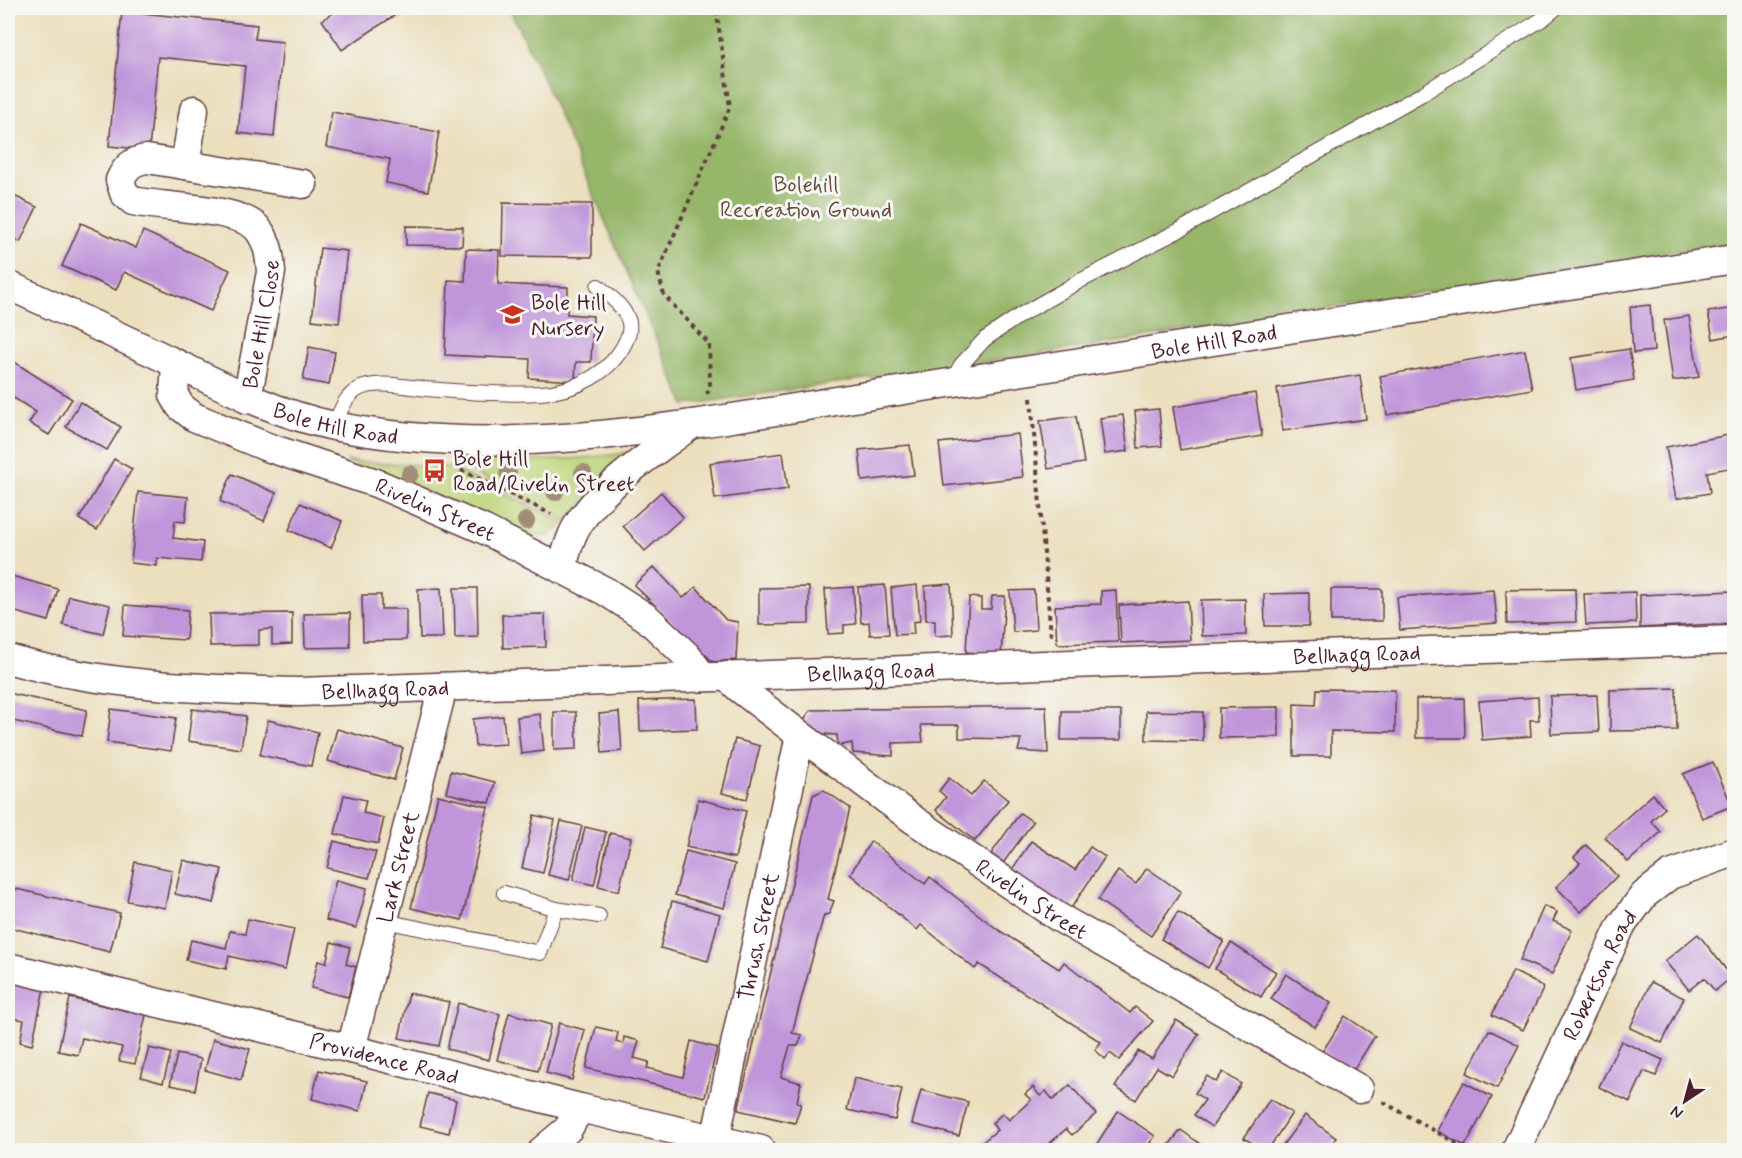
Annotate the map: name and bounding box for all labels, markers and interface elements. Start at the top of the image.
park label: Bolehill Recreation Ground [720,172,892,225]
street label: Bole Hill Close [237,259,287,391]
place label: Bole Hill Nursery [531,290,606,343]
school or university icon: Bole Hill Nursery [500,302,526,328]
street label: Bole Hill Road [1149,319,1279,367]
street label: Bole Hill Road [269,397,399,452]
place label: Bole Hill Road/Rivelin Street [453,446,635,499]
bus stop icon: Bole Hill Road/Rivelin Street [422,458,448,484]
street label: Rivelin Street [370,472,500,549]
street label: Bellhagg Road [1292,639,1421,673]
street label: Bellhagg Road [807,657,935,691]
street label: Bellhagg Road [321,675,450,708]
street label: Lark Street [372,809,427,926]
street label: Rivelin Street [970,854,1092,947]
street label: Thrush Street [733,870,787,1004]
street label: Robertson Road [1557,905,1644,1045]
street label: Providence Road [306,1028,461,1092]
north arrow [1655,1071,1715,1131]
text: N [1667,1100,1688,1124]

